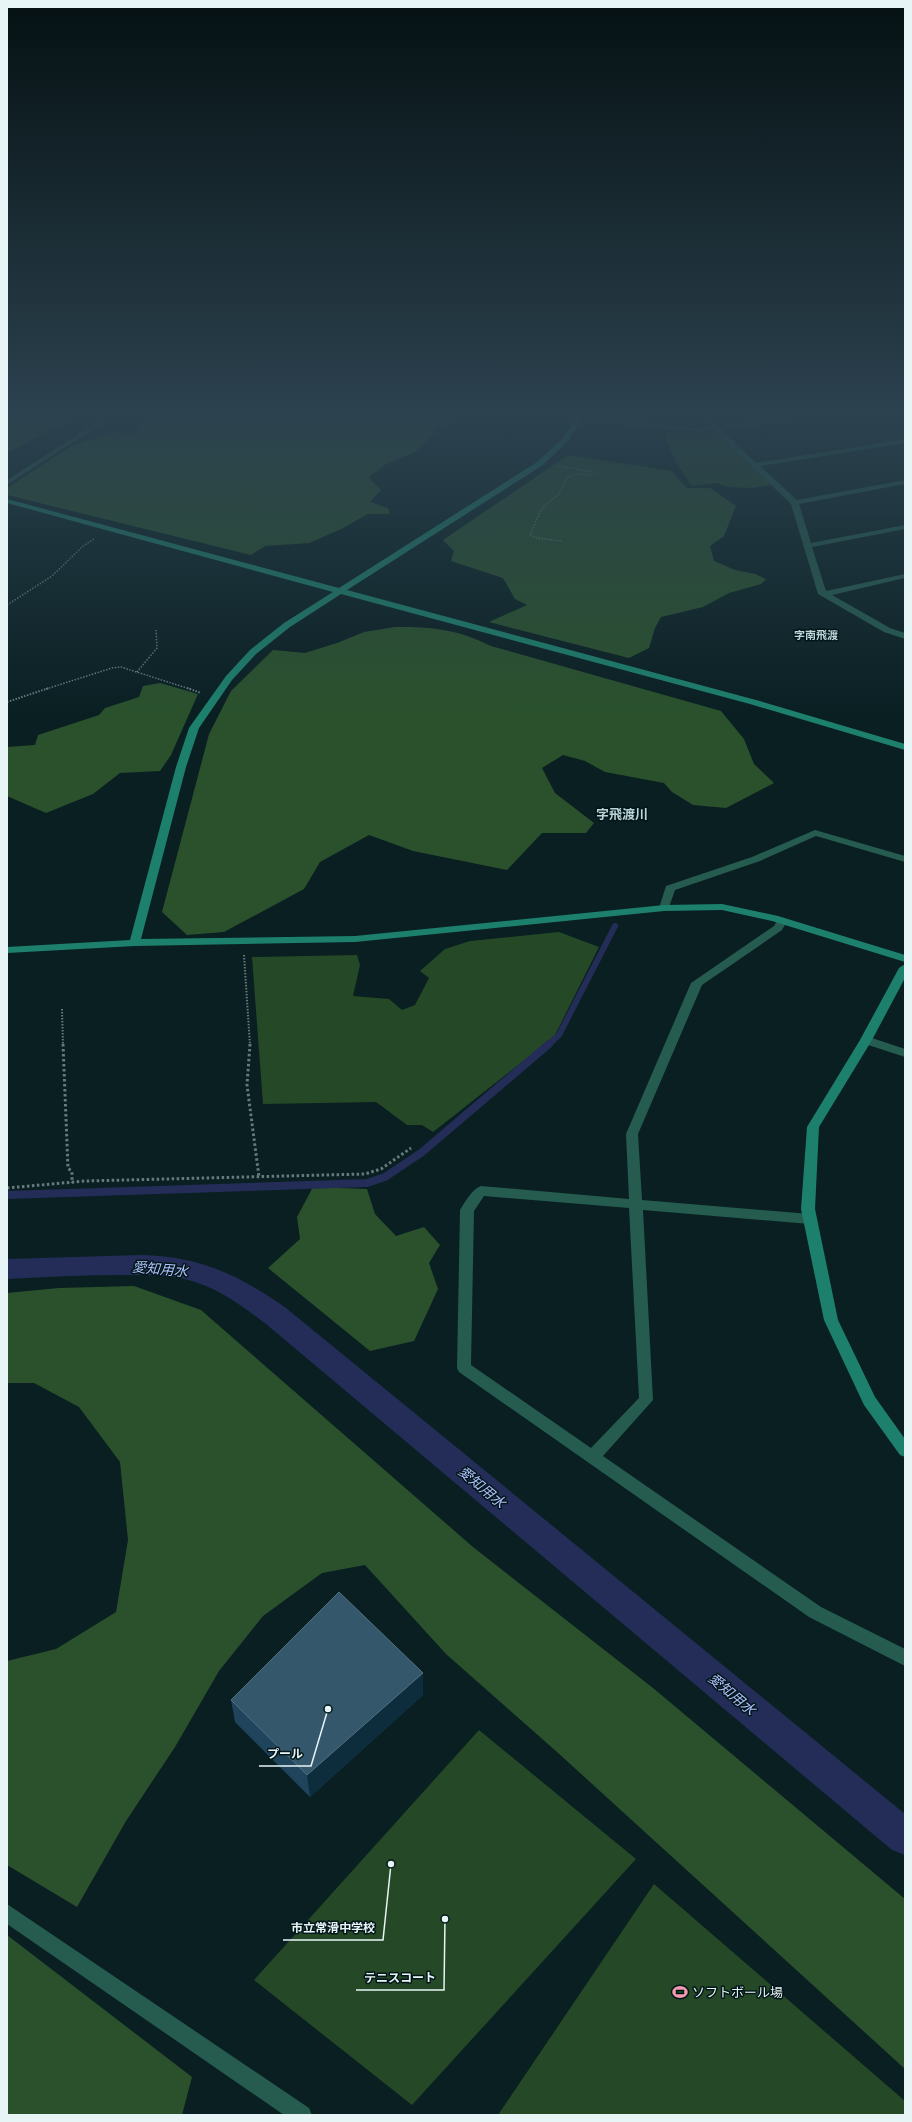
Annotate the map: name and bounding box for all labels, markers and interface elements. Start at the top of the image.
district label: 字南飛渡 [794,628,838,642]
district label: 字飛渡川 [596,806,648,823]
water label: 愛知用水 [131,1258,191,1281]
water label: 愛知用水 [455,1462,511,1513]
water label: 愛知用水 [705,1669,761,1720]
callout: プール [259,1742,311,1766]
text: プール [267,1746,303,1761]
callout: 市立常滑中学校 [283,1916,383,1940]
text: 市立常滑中学校 [291,1920,375,1935]
callout: テニスコート [356,1966,444,1990]
text: テニスコート [364,1970,436,1985]
sports icon: ソフトボール場 [671,1983,689,2001]
place label: ソフトボール場 [692,1984,783,2001]

